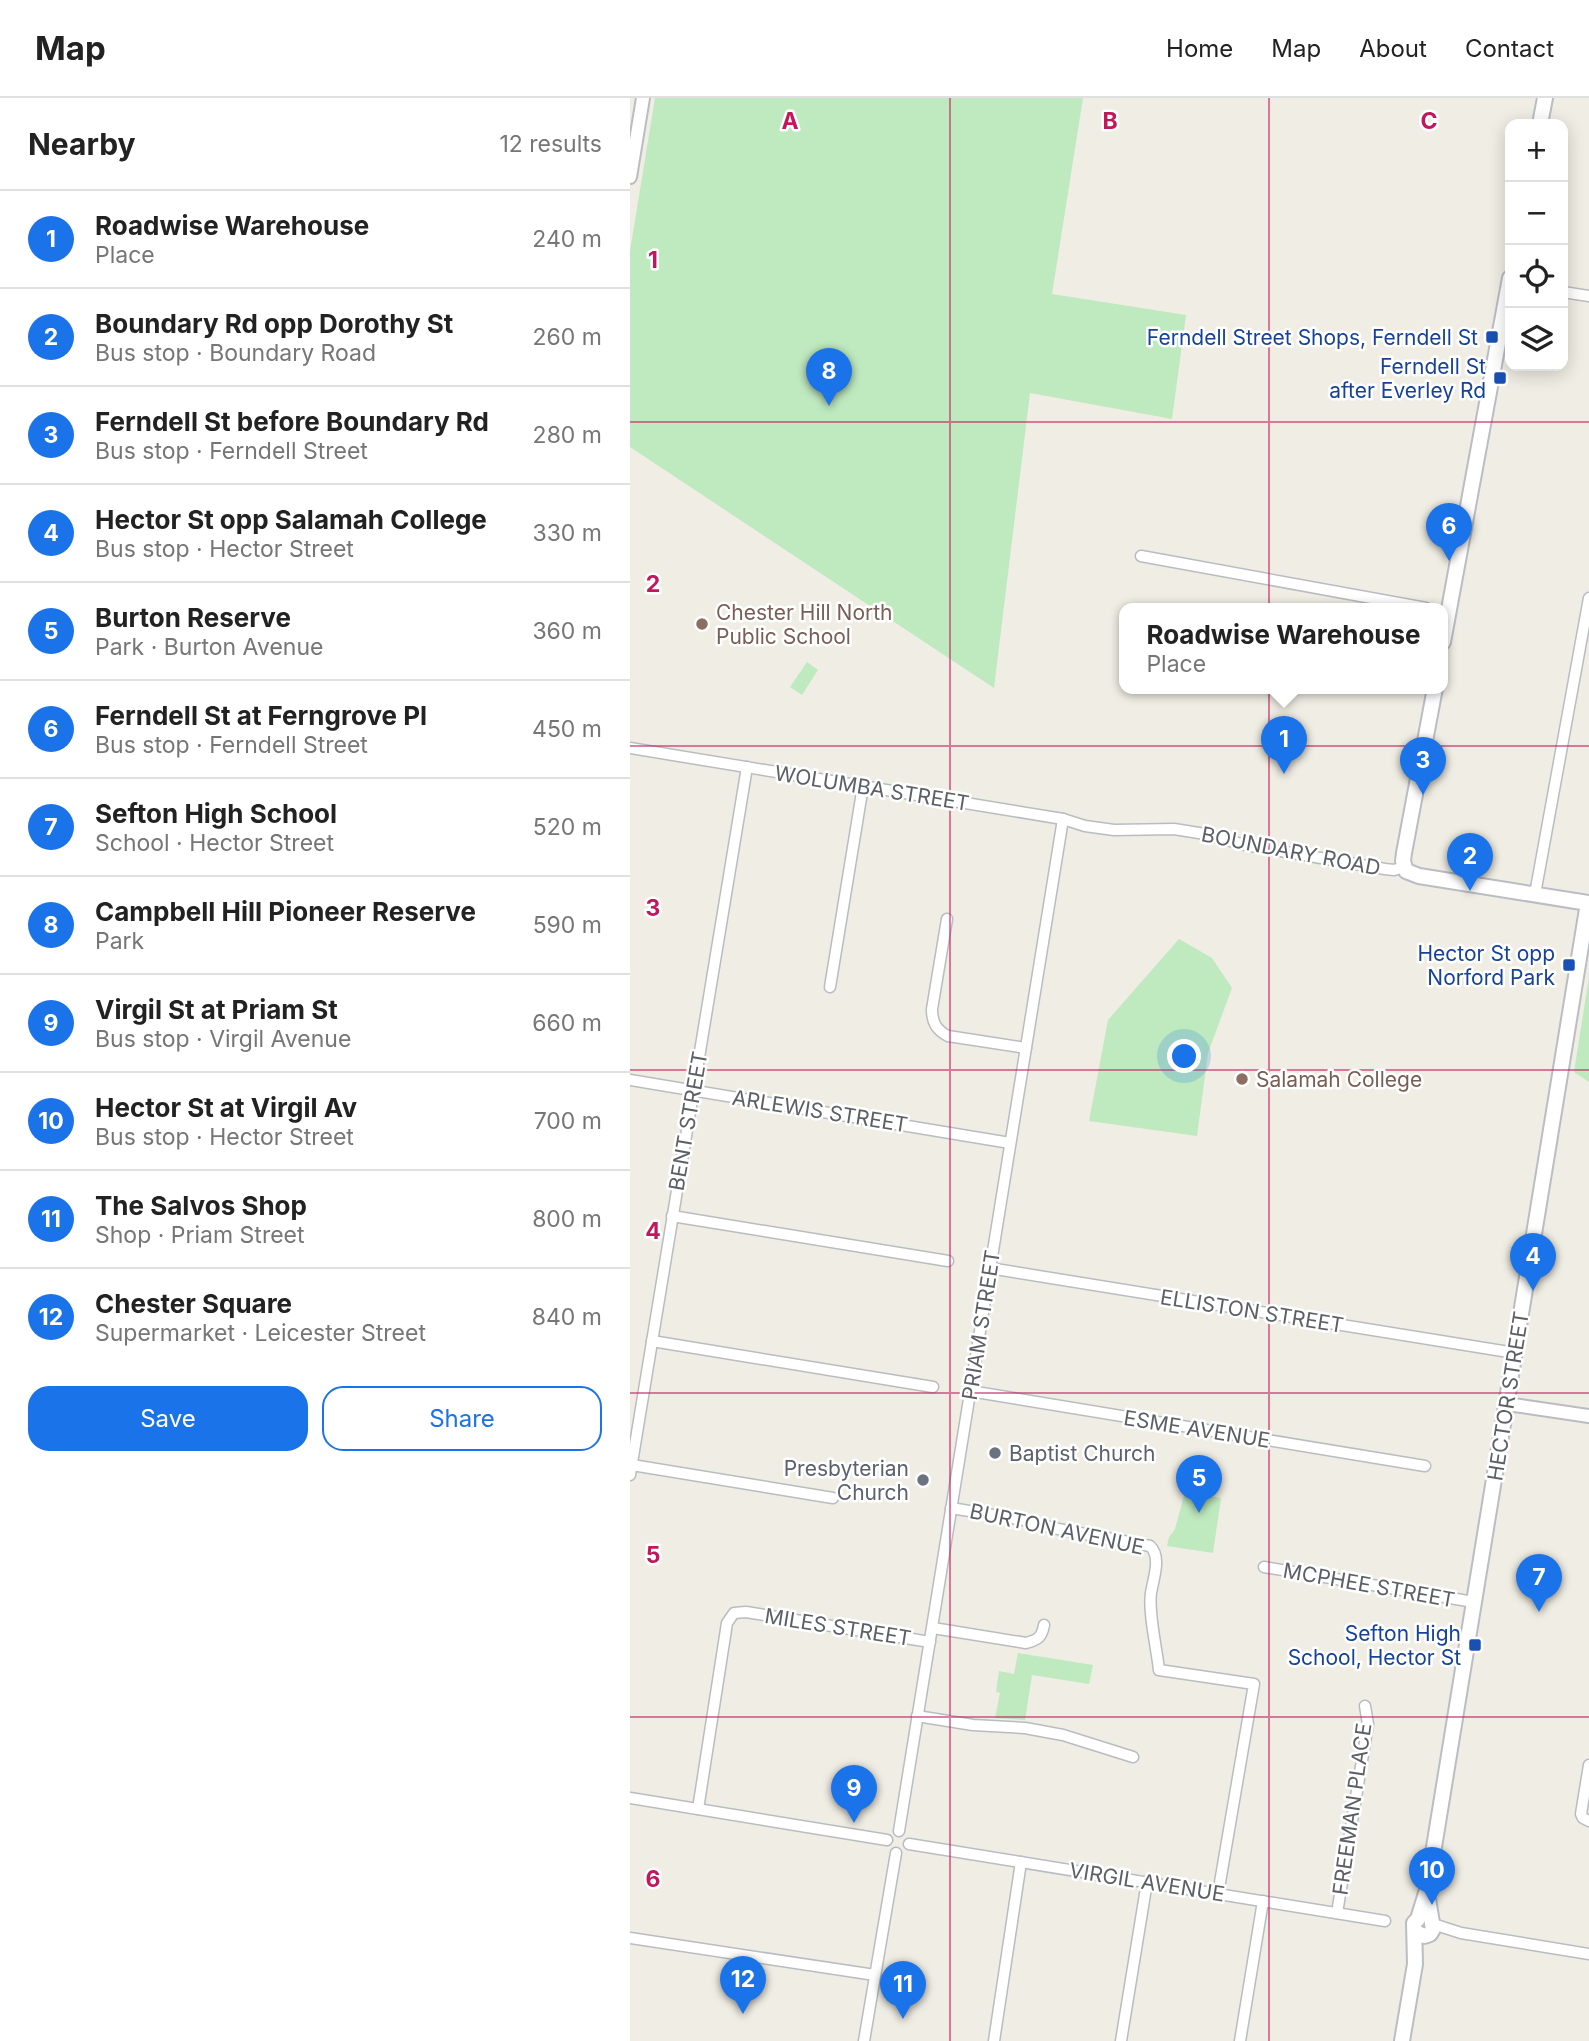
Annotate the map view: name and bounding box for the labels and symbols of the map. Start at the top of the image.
text: A [781,107,799,135]
text: B [1102,107,1118,135]
text: C [1420,107,1438,135]
text: 1 [648,246,658,274]
place label: Ferndell Street Shops, Ferndell St [1147,325,1478,350]
marker: Ferndell Street Shops, Ferndell St [1484,329,1500,345]
pin: 8 [806,348,852,406]
place label: Ferndell St after Everley Rd [1329,354,1486,403]
marker: Ferndell St after Everley Rd [1492,370,1508,386]
pin: 6 [1426,503,1472,561]
text: 2 [646,570,660,598]
place label: Chester Hill North Public School [716,600,893,649]
marker: Chester Hill North Public School [694,616,710,632]
pin: 1 [1261,716,1307,774]
pin: 3 [1400,737,1446,795]
street label: WOLUMBA STREET [773,760,971,816]
street label: BOUNDARY ROAD [1199,821,1383,881]
pin: 2 [1447,833,1493,891]
text: 3 [646,894,660,922]
place label: Hector St opp Norford Park [1418,941,1555,990]
marker: Hector St opp Norford Park [1561,957,1577,973]
your location [1167,1039,1201,1073]
street label: BENT STREET [663,1049,713,1193]
place label: Salamah College [1256,1067,1422,1092]
marker: Salamah College [1234,1071,1250,1087]
street label: ARLEWIS STREET [730,1085,910,1137]
text: 4 [645,1217,661,1245]
pin: 4 [1510,1233,1556,1291]
street label: PRIAM STREET [957,1248,1005,1402]
street label: ELLISTON STREET [1158,1284,1346,1338]
street label: HECTOR STREET [1482,1309,1534,1483]
street label: ESME AVENUE [1122,1405,1272,1453]
place label: Baptist Church [1009,1441,1155,1466]
marker: Baptist Church [987,1445,1003,1461]
pin: 5 [1176,1455,1222,1513]
place label: Presbyterian Church [784,1456,909,1505]
marker: Presbyterian Church [915,1472,931,1488]
street label: BURTON AVENUE [967,1498,1147,1560]
text: 5 [646,1541,660,1569]
pin: 7 [1516,1554,1562,1612]
street label: MCPHEE STREET [1281,1558,1457,1612]
street label: MILES STREET [763,1603,913,1651]
place label: Sefton High School, Hector St [1288,1621,1461,1670]
marker: Sefton High School, Hector St [1467,1637,1483,1653]
street label: FREEMAN PLACE [1328,1721,1376,1897]
pin: 9 [831,1765,877,1823]
pin: 10 [1409,1847,1455,1905]
street label: VIRGIL AVENUE [1068,1857,1226,1907]
text: 6 [646,1865,660,1893]
pin: 12 [720,1956,766,2014]
pin: 11 [880,1961,926,2019]

